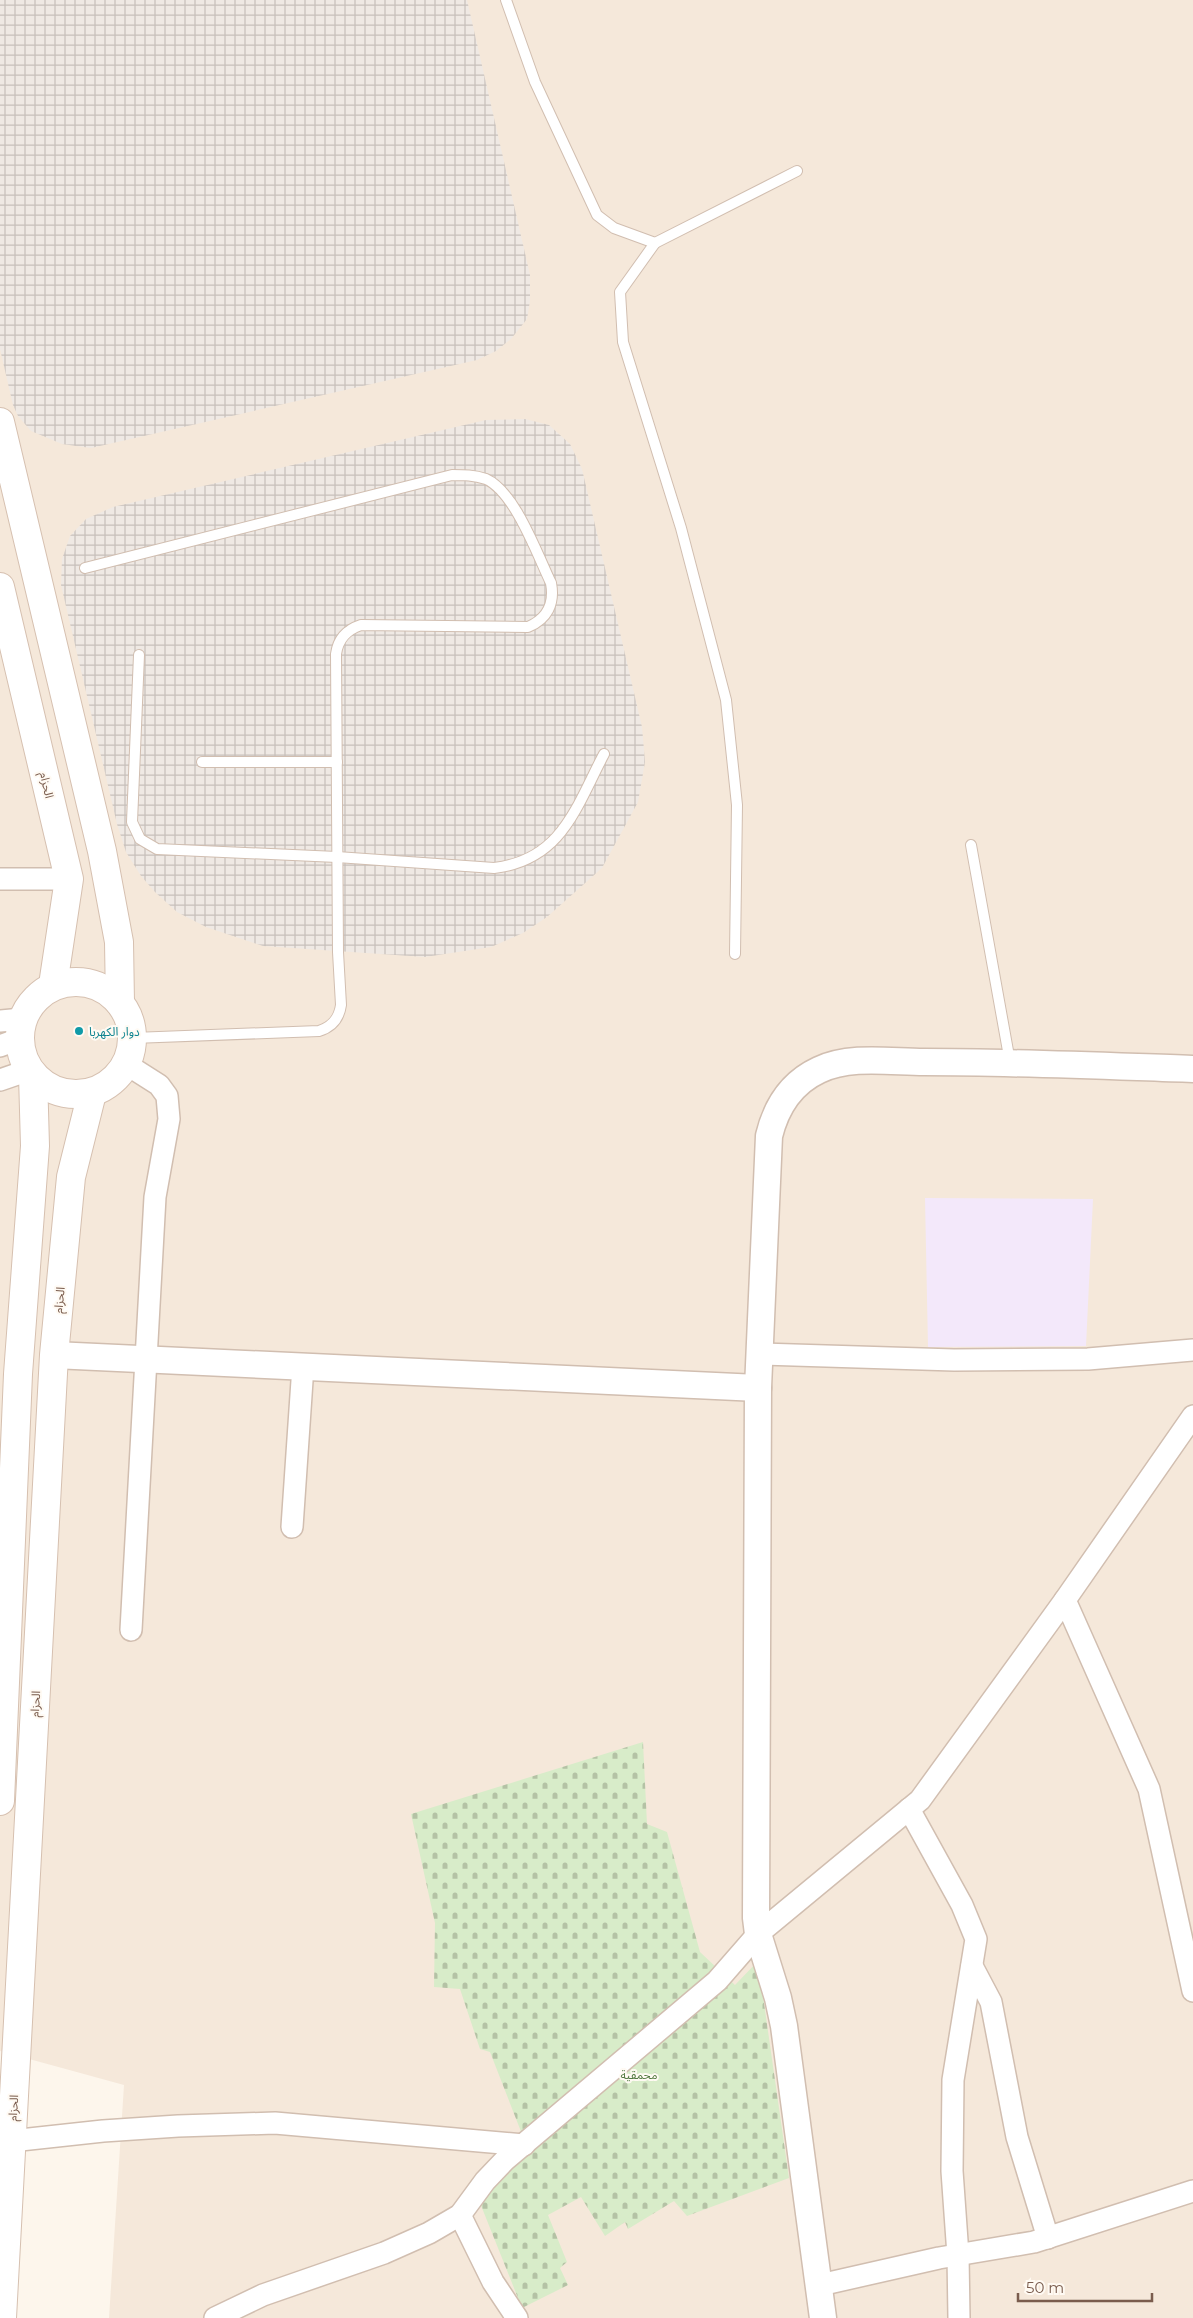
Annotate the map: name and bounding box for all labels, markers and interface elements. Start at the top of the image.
street label: الحزام [35,770,57,800]
place label: دوار الكهربا [89,1024,140,1039]
marker: دوار الكهربا [73,1025,85,1037]
street label: الحزام [50,1286,70,1314]
street label: الحزام [27,1690,45,1718]
park label: محمقية [620,2067,658,2082]
street label: الحزام [5,2094,23,2122]
scale bar [1018,2270,1152,2302]
text: 50 m [1026,2278,1064,2297]

